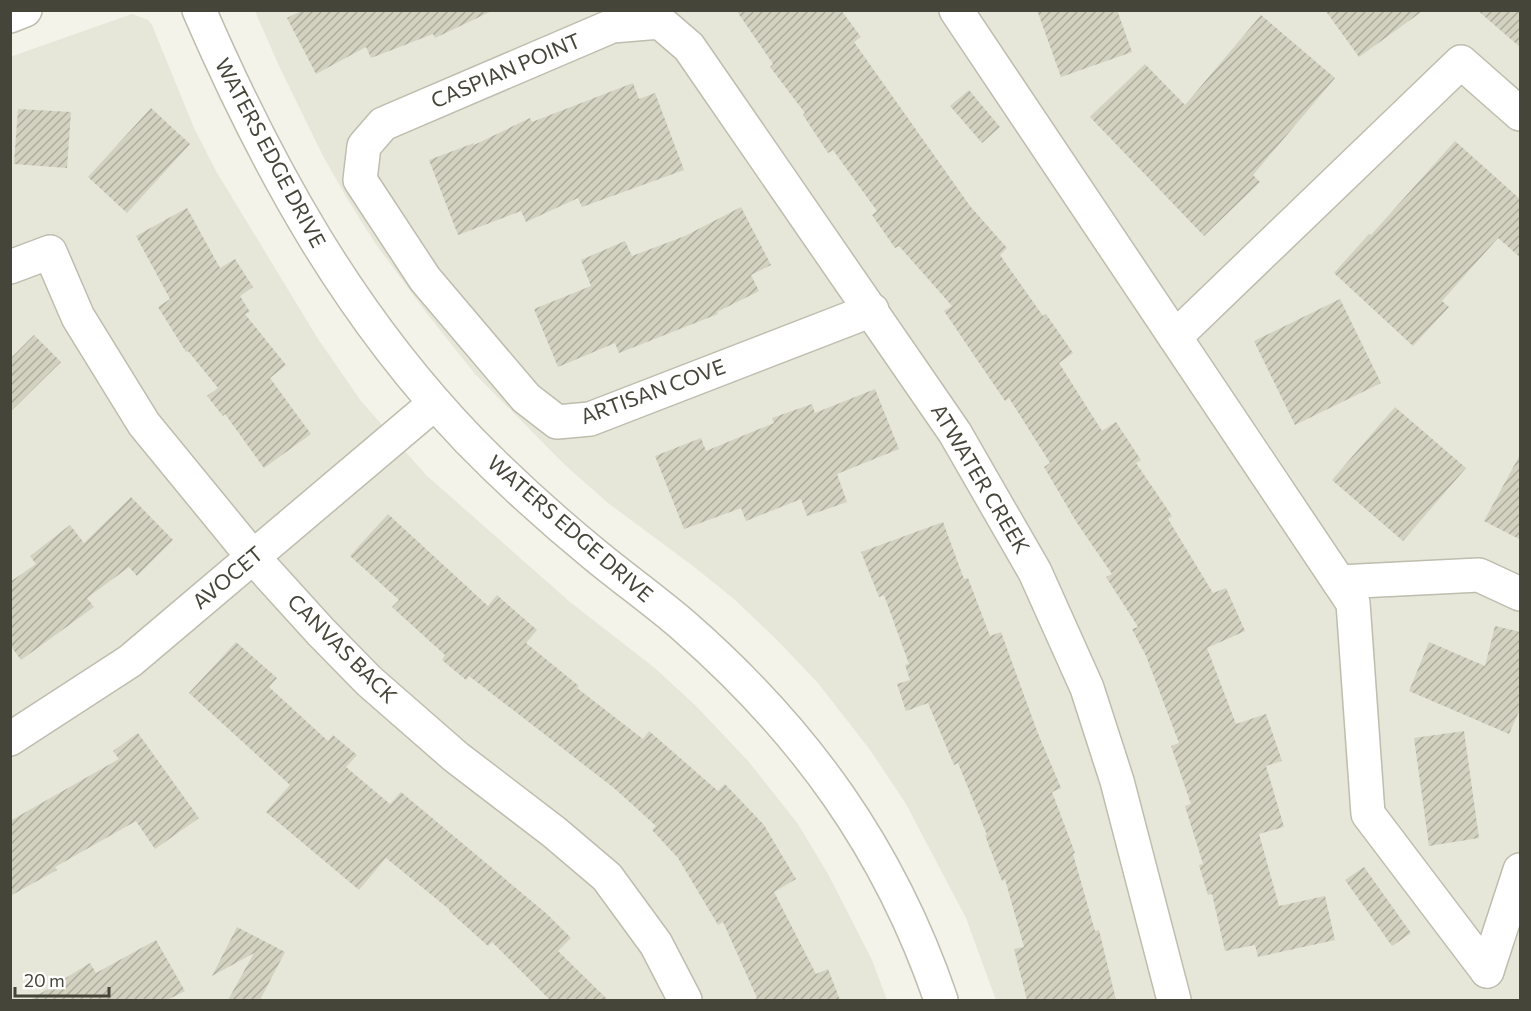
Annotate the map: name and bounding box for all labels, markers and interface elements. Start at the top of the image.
street label: CASPIAN POINT [427,27,584,112]
street label: WATERS EDGE DRIVE [211,53,332,251]
street label: ARTISAN COVE [577,353,728,428]
street label: ATWATER CREEK [927,399,1036,558]
street label: WATERS EDGE DRIVE [483,449,659,607]
street label: AVOCET [187,540,267,614]
street label: CANVAS BACK [283,588,403,708]
scale bar [15,960,110,998]
text: 20 m [24,969,65,991]

